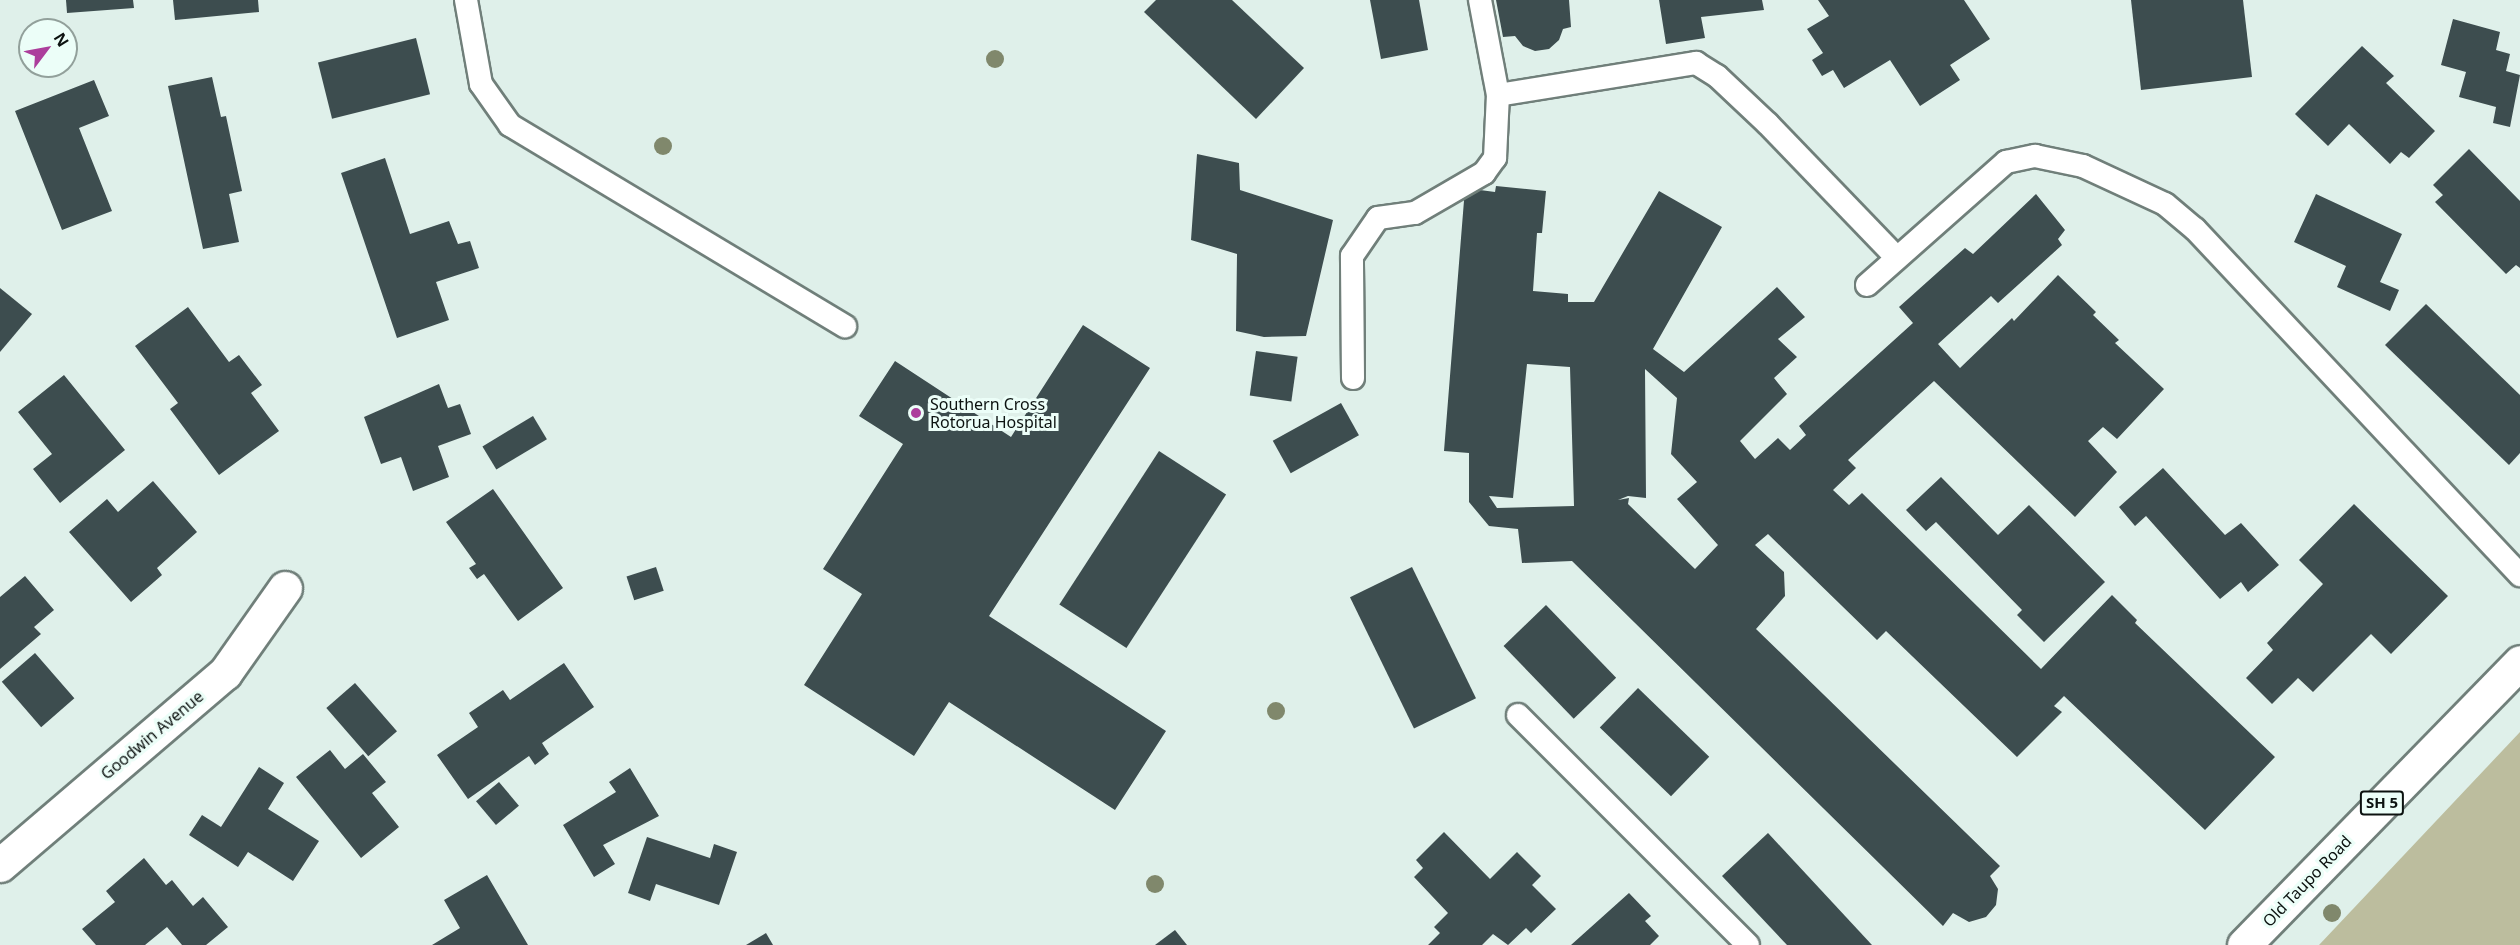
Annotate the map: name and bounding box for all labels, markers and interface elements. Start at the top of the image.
north arrow [18,18,78,78]
text: N [49,28,74,51]
place label: Southern Cross Rotorua Hospital [930,394,1057,432]
marker: Southern Cross Rotorua Hospital [907,404,925,422]
street label: Goodwin Avenue [97,687,207,783]
road number: SH 5 [2360,791,2404,815]
street label: Old Taupo Road [2259,831,2355,931]

